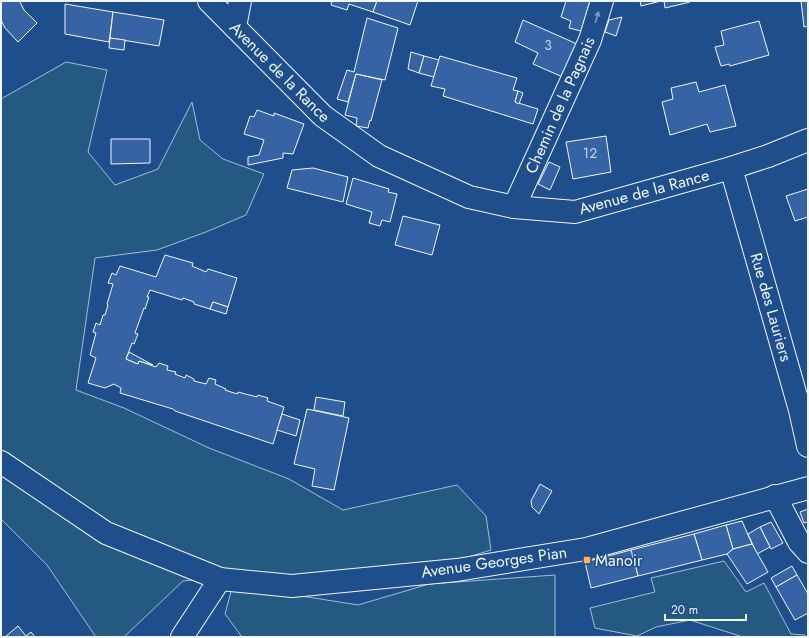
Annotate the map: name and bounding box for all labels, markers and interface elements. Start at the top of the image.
one-way arrow [594,11,600,23]
street label: Avenue de la Rance [225,17,335,127]
street label: Chemin de la Pagnais [519,33,601,177]
house number: 3 [544,35,552,55]
house number: 12 [583,143,597,163]
street label: Avenue de la Rance [576,164,712,220]
street label: Rue des Lauriers [744,250,798,364]
street label: Avenue Georges Pian [420,540,568,584]
place label: Manoir [595,549,643,572]
marker: Manoir [582,555,592,565]
scale bar [665,596,746,622]
text: 20 m [671,601,698,619]

